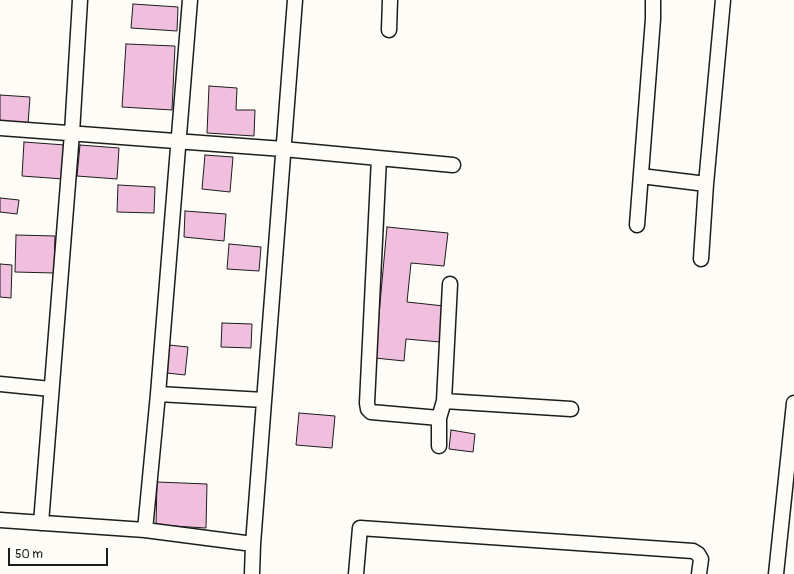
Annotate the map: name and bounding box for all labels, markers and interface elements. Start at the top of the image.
scale bar [10,540,110,566]
text: 50 m [15,547,43,562]

